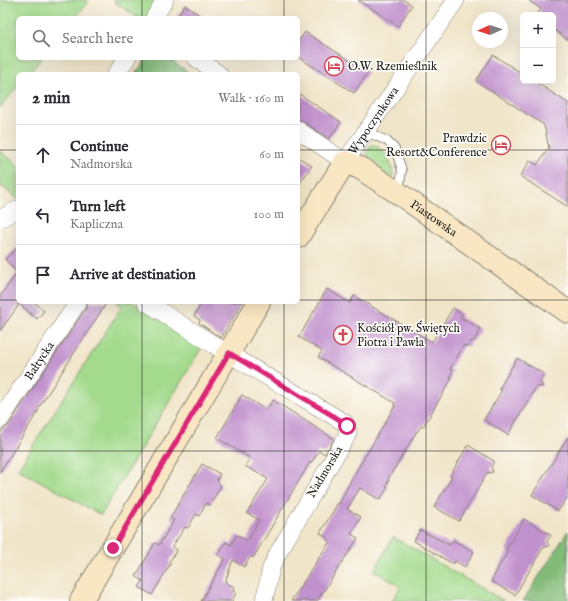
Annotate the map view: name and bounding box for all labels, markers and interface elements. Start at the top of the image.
north arrow [472,12,508,48]
map controls [520,12,556,84]
button: + [520,12,556,48]
search box [16,16,300,60]
icon: search [30,27,52,49]
text: Search here [62,29,133,48]
button: − [520,48,556,84]
hotel icon: O.W. Rzemieślnik [323,55,345,77]
place label: O.W. Rzemieślnik [348,59,438,74]
street label: Wypoczynkowa [345,83,402,157]
text: 2 min [32,88,70,109]
text: Walk · 160 m [218,90,284,107]
place label: Prawdzic Resort&Conference [386,131,487,160]
hotel icon: Prawdzic Resort&Conference [490,134,512,156]
text: Continue [70,137,128,156]
icon: ahead [32,144,54,166]
text: 60 m [259,146,284,163]
text: Nadmorska [70,156,132,173]
text: Turn left [70,197,126,216]
street label: Piastowska [408,197,461,240]
icon: left [32,204,54,226]
text: 100 m [254,206,284,223]
text: Kapliczna [70,216,123,233]
icon: arrive [32,264,54,286]
text: Arrive at destination [70,265,196,284]
place label: Kościół pw. Świętych Piotra i Pawła [357,320,461,350]
church icon: Kościół pw. Świętych Piotra i Pawła [332,324,354,346]
street label: Bałtycka [21,338,58,383]
route start [338,417,356,435]
street label: Nadmorska [304,443,347,501]
route end [104,539,122,557]

